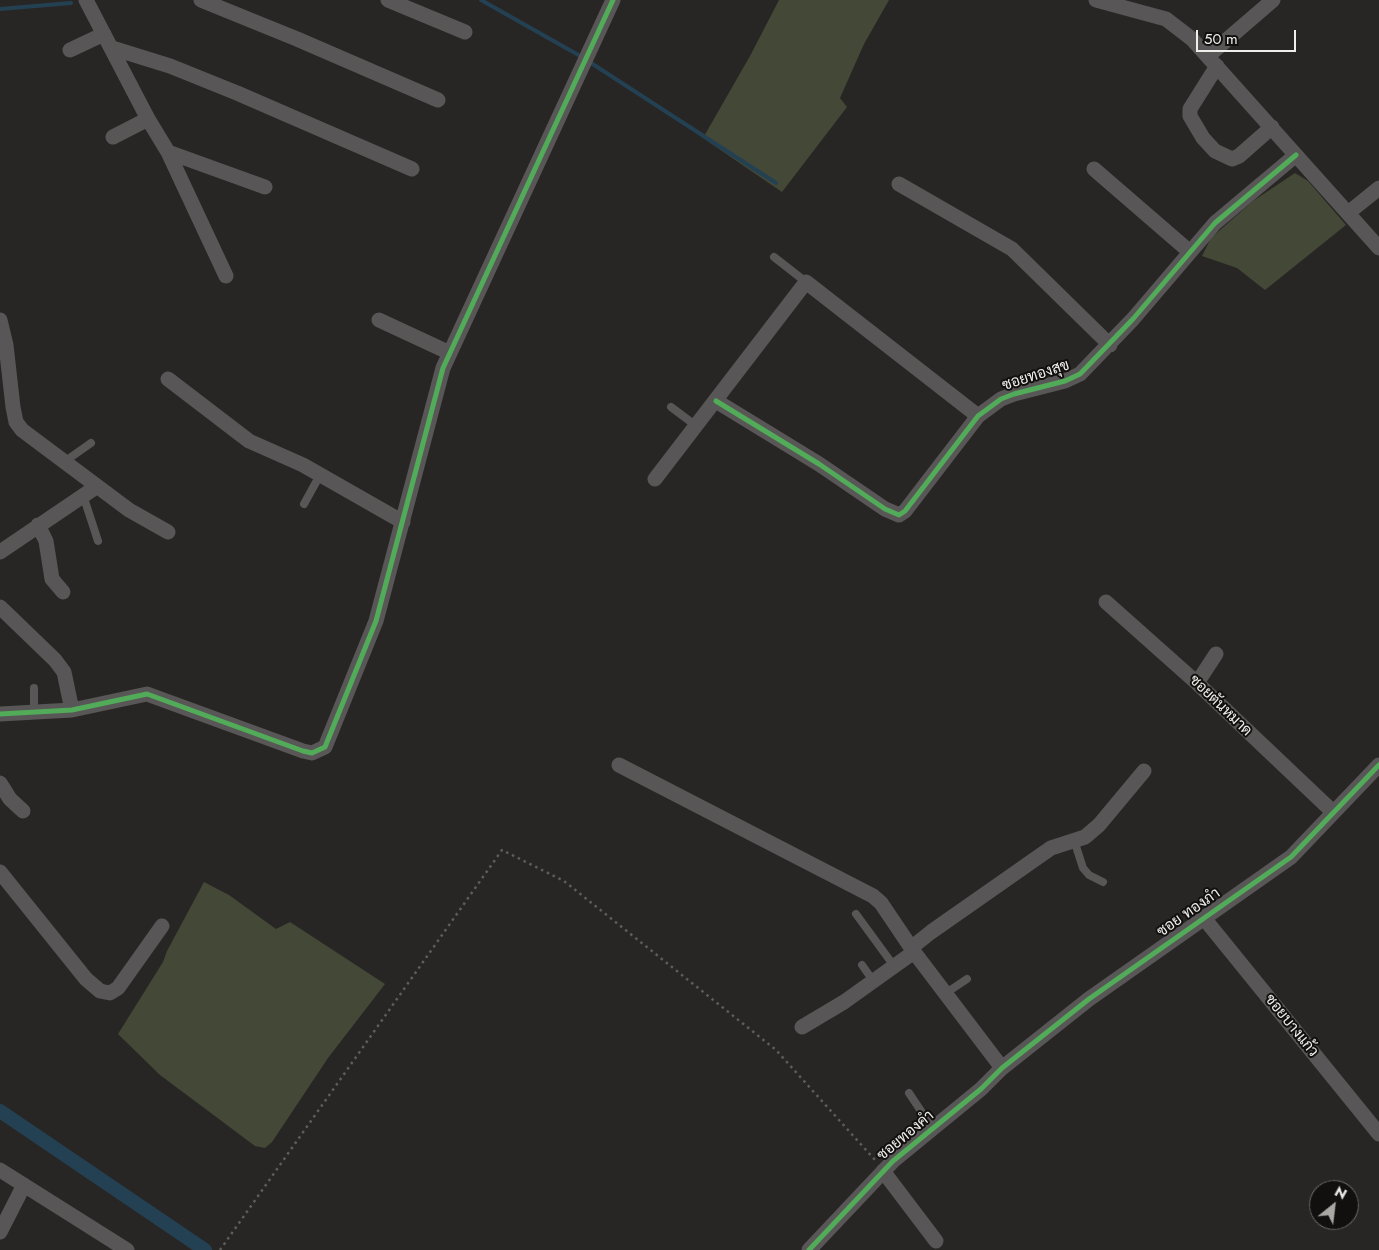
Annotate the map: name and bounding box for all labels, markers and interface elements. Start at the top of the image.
scale bar [1199,20,1299,52]
text: 50 m [1204,28,1238,50]
street label: ซอยทองสุข [1000,357,1072,395]
street label: ซอยตันหมาด [1185,672,1255,740]
street label: ซอย ทองภํา [1154,885,1224,941]
street label: ซอยบางแก้ว [1260,991,1322,1061]
street label: ซอยทองคำ [874,1107,938,1165]
north arrow [1309,1180,1359,1230]
text: N [1331,1181,1351,1204]

